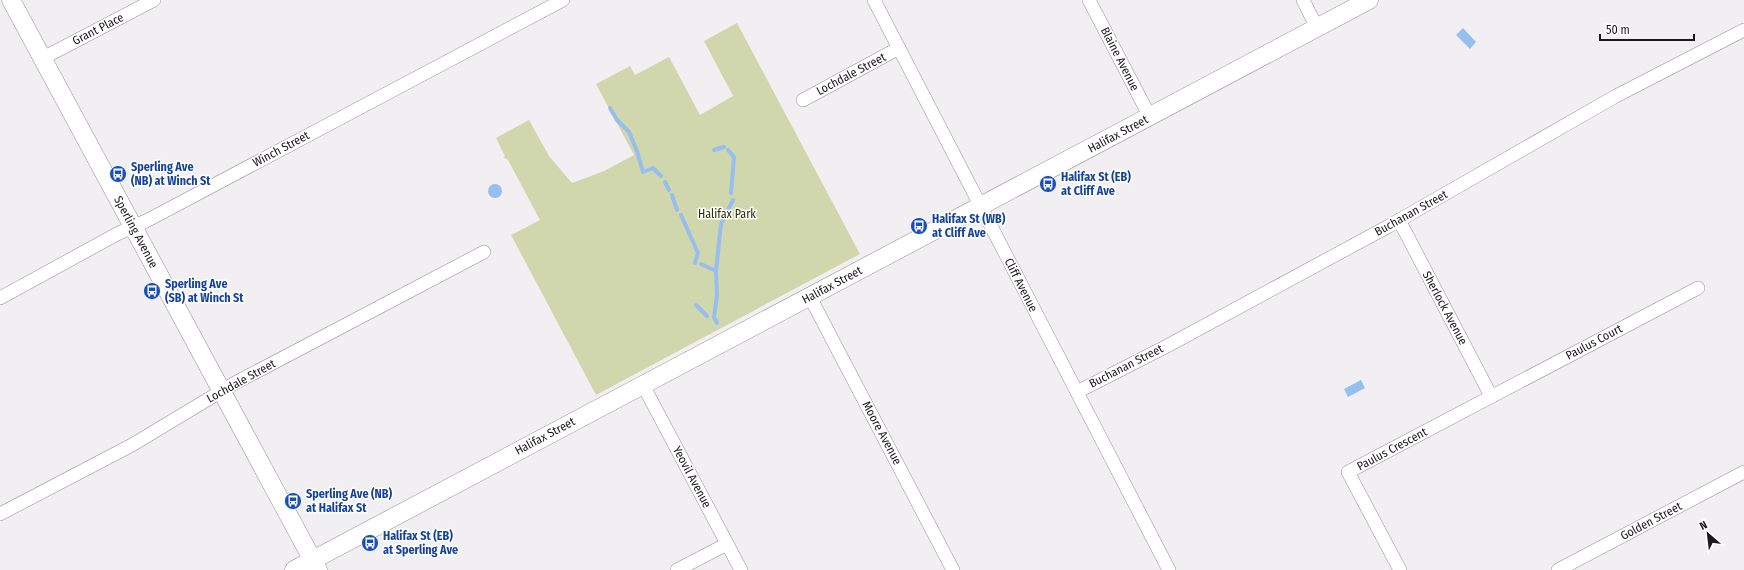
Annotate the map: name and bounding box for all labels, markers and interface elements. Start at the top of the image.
street label: Grant Place [70,10,126,48]
scale bar [1600,16,1694,42]
text: 50 m [1606,23,1630,37]
street label: Blaine Avenue [1098,25,1142,93]
street label: Lochdale Street [814,50,888,98]
street label: Halifax Street [1086,112,1151,156]
street label: Winch Street [250,128,312,170]
place label: Sperling Ave (NB) at Winch St [131,160,211,188]
bus stop icon: Sperling Ave (NB) at Winch St [108,164,128,184]
place label: Halifax St (EB) at Cliff Ave [1061,170,1131,198]
bus stop icon: Halifax St (EB) at Cliff Ave [1038,174,1058,194]
street label: Buchanan Street [1372,187,1450,239]
street label: Sperling Avenue [111,194,161,270]
park label: Halifax Park [698,207,756,221]
place label: Halifax St (WB) at Cliff Ave [932,212,1006,240]
bus stop icon: Halifax St (WB) at Cliff Ave [909,216,929,236]
street label: Cliff Avenue [1002,256,1041,314]
street label: Halifax Street [800,263,865,307]
street label: Sherlock Avenue [1420,269,1470,347]
place label: Sperling Ave (SB) at Winch St [165,277,244,305]
bus stop icon: Sperling Ave (SB) at Winch St [142,281,162,301]
street label: Paulus Court [1563,321,1625,363]
street label: Buchanan Street [1087,341,1165,391]
street label: Lochdale Street [204,356,278,406]
street label: Moore Avenue [859,399,905,467]
street label: Halifax Street [513,414,578,458]
street label: Paulus Crescent [1355,425,1429,473]
street label: Yeovil Avenue [670,444,714,510]
place label: Sperling Ave (NB) at Halifax St [306,487,392,515]
bus stop icon: Sperling Ave (NB) at Halifax St [283,491,303,511]
street label: Golden Street [1618,499,1684,543]
north arrow [1688,514,1728,554]
text: N [1698,518,1710,533]
place label: Halifax St (EB) at Sperling Ave [383,529,458,557]
bus stop icon: Halifax St (EB) at Sperling Ave [360,533,380,553]

